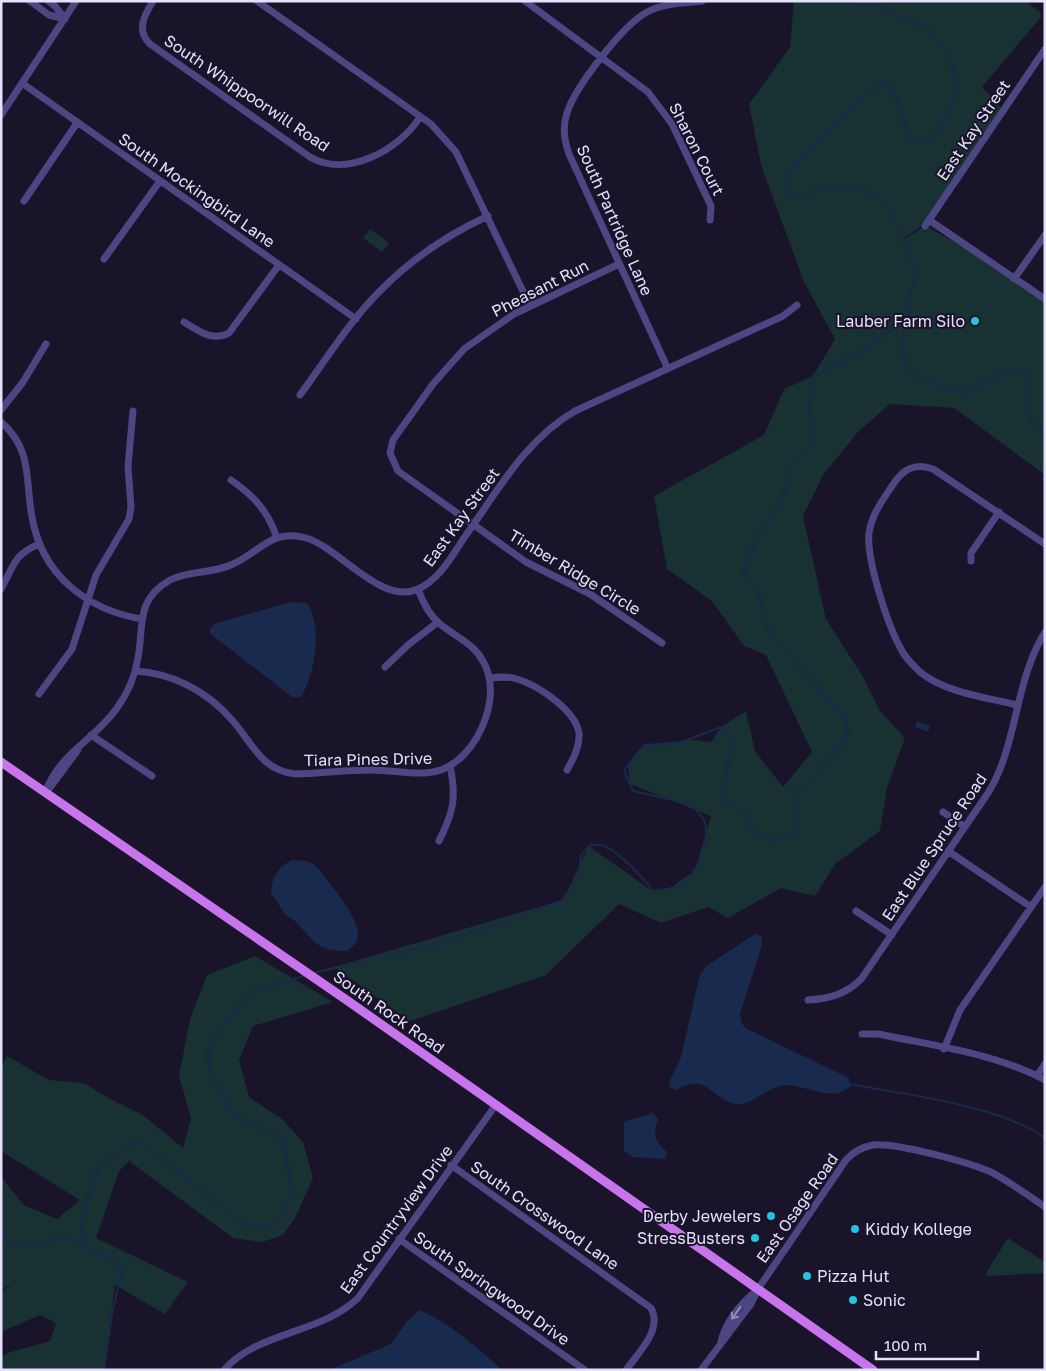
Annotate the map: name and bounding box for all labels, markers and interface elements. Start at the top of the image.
street label: South Whippoorwill Road [160,30,334,156]
street label: East Kay Street [932,76,1014,184]
street label: Sharon Court [665,99,729,199]
street label: South Mockingbird Lane [115,128,279,252]
street label: South Partridge Lane [573,141,657,299]
street label: Pheasant Run [488,255,592,321]
place label: Lauber Farm Silo [836,311,965,331]
marker: Lauber Farm Silo [969,315,981,327]
street label: East Kay Street [418,464,504,570]
street label: Timber Ridge Circle [506,525,644,619]
street label: Tiara Pines Drive [304,748,432,770]
street label: East Blue Spruce Road [877,769,991,925]
street label: South Rock Road [330,966,448,1058]
street label: East Countryview Drive [335,1141,457,1297]
street label: East Osage Road [752,1149,842,1267]
street label: South Crosswood Lane [467,1156,623,1274]
place label: Derby Jewelers [643,1206,761,1226]
marker: Derby Jewelers [765,1210,777,1222]
place label: Kiddy Kollege [865,1219,972,1239]
marker: Kiddy Kollege [849,1223,861,1235]
street label: South Springwood Drive [410,1227,574,1349]
place label: StressBusters [637,1228,745,1248]
marker: StressBusters [749,1232,761,1244]
place label: Pizza Hut [817,1266,890,1286]
marker: Pizza Hut [801,1270,813,1282]
place label: Sonic [863,1290,906,1310]
marker: Sonic [847,1294,859,1306]
one-way arrow [731,1306,741,1320]
scale bar [876,1328,978,1360]
text: 100 m [884,1336,927,1354]

